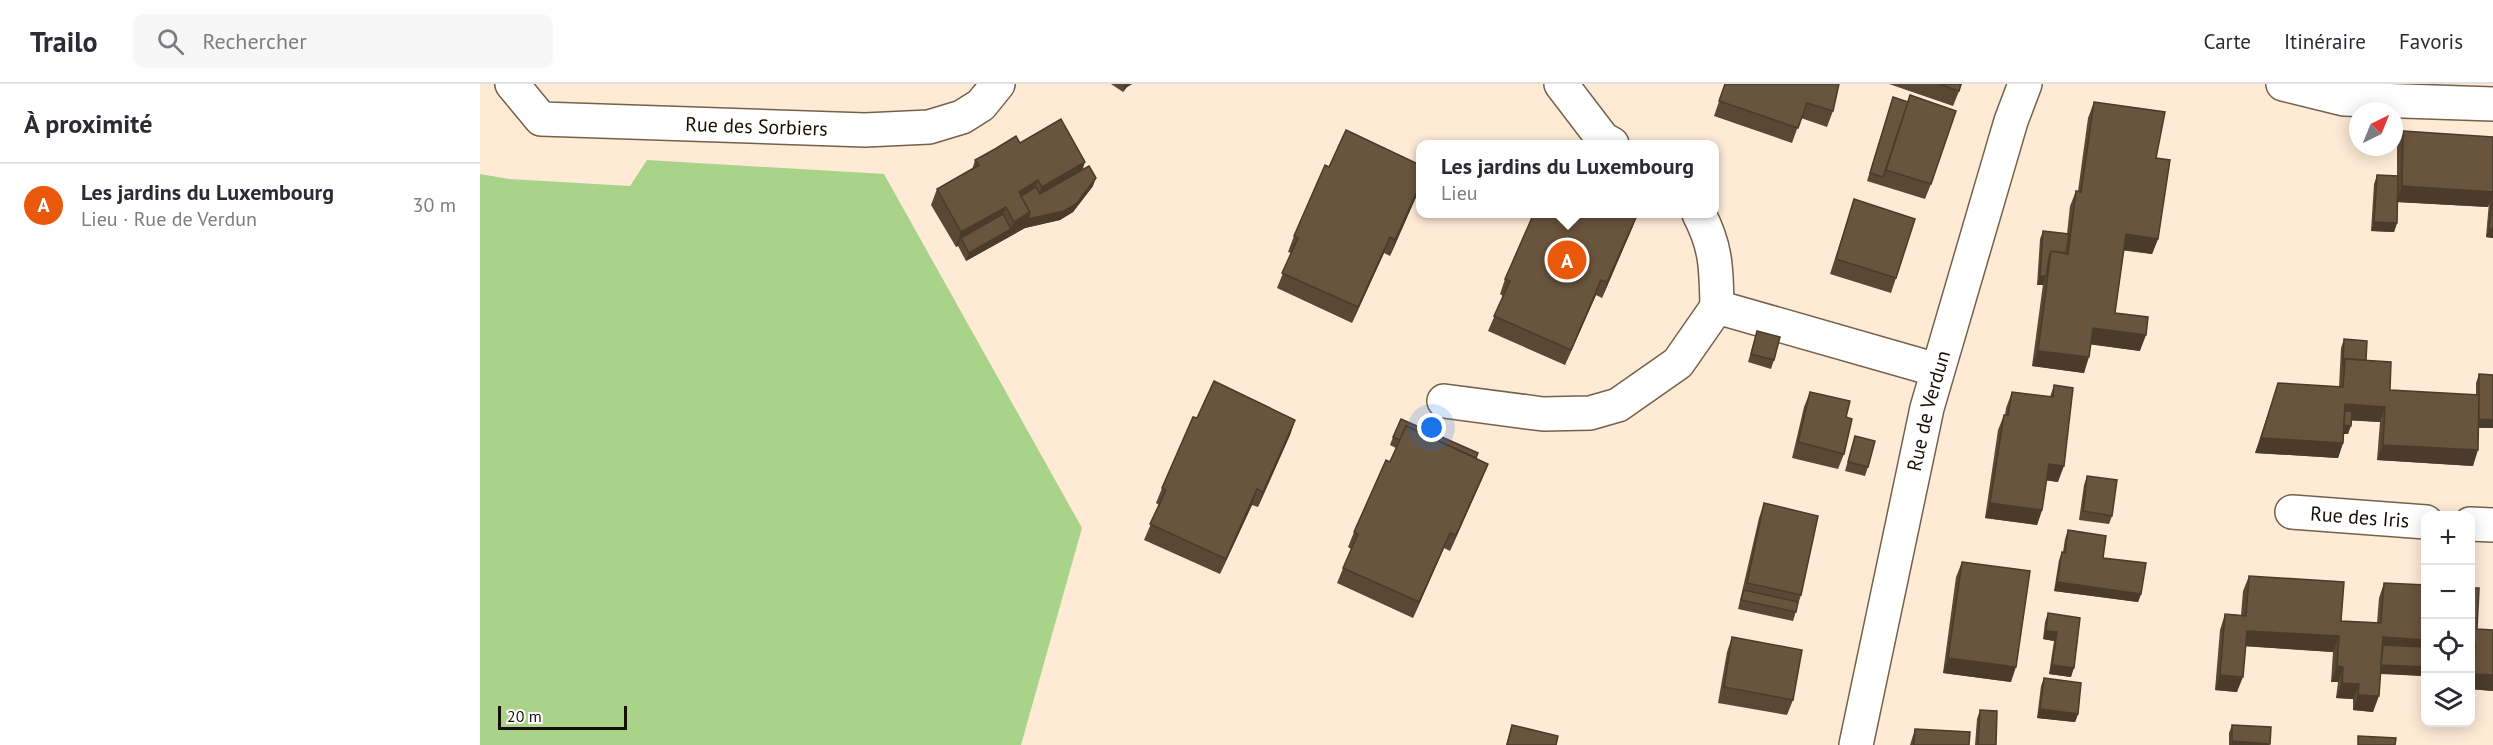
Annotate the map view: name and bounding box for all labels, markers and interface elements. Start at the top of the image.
search box [133,14,553,68]
text: Trailo [30,23,97,60]
icon: search [154,25,187,58]
text: Rechercher [202,27,307,55]
text: Carte [2204,28,2251,55]
text: Itinéraire [2284,28,2366,55]
text: Favoris [2399,28,2463,55]
north arrow [2349,102,2403,156]
text: À proximité [24,107,152,140]
street label: Rue des Sorbiers [685,111,828,142]
popup [1416,140,1719,218]
text: Les jardins du Luxembourg [1441,152,1694,180]
text: Les jardins du Luxembourg [81,178,334,206]
text: Lieu [1441,180,1478,206]
text: A [37,192,50,218]
text: 30 m [413,192,456,218]
text: Lieu · Rue de Verdun [81,206,257,232]
pin: A [1548,238,1586,282]
street label: Rue de Verdun [1901,347,1956,473]
your location [1417,413,1446,442]
street label: Rue des Iris [2309,500,2410,534]
map controls [2421,511,2475,727]
button: + [2421,511,2475,565]
button: − [2421,565,2475,619]
button: locate [2421,619,2475,673]
button: layers [2421,673,2475,727]
scale bar [498,703,627,730]
text: 20 m [507,706,542,726]

